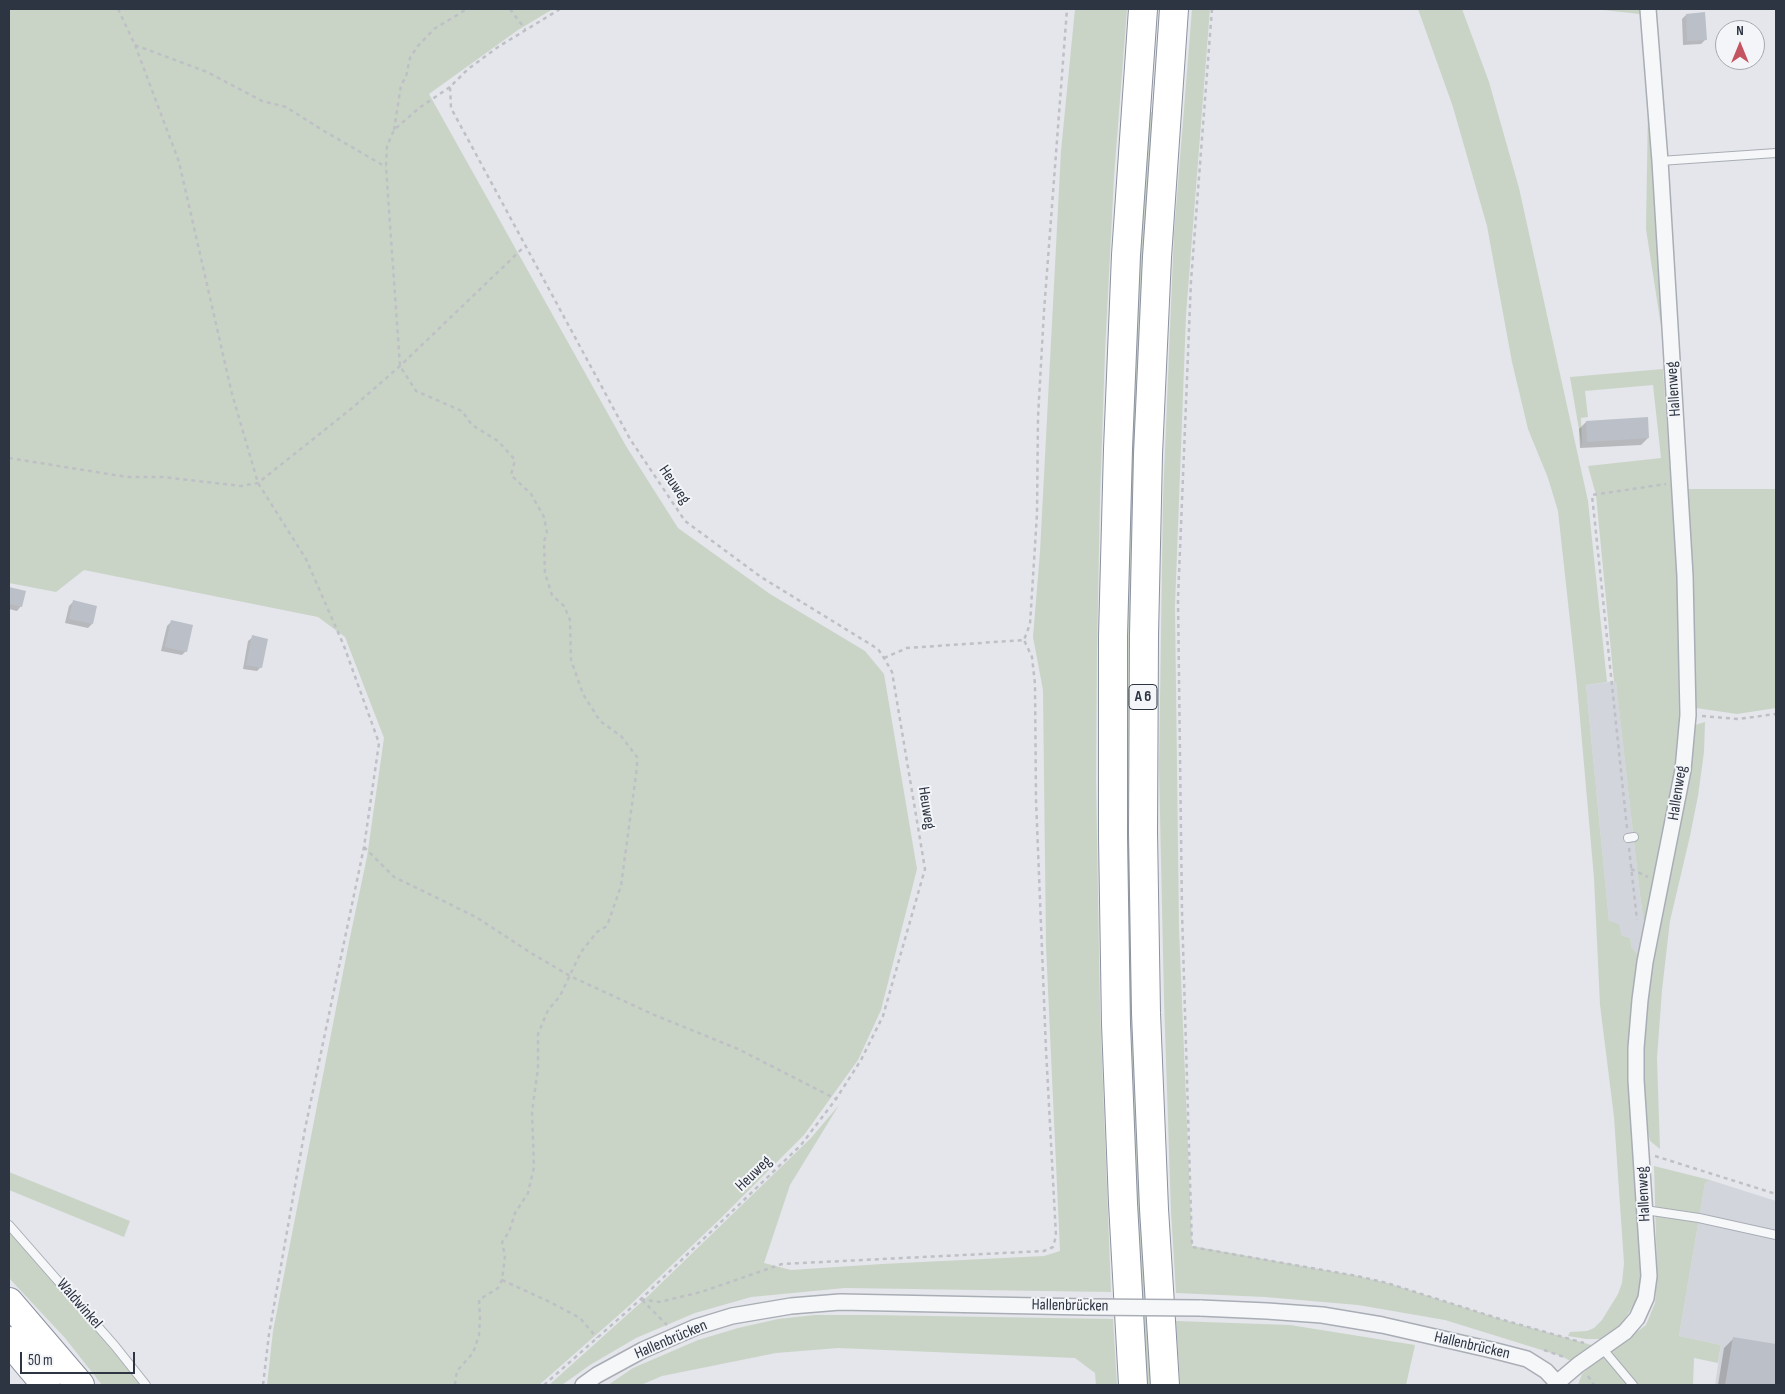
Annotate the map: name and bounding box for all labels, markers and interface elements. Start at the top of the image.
north arrow [1715,20,1765,70]
text: N [1736,22,1744,39]
street label: Hallenweg [1662,361,1686,417]
street label: Heuweg [654,462,694,508]
road number: A 6 [1129,684,1157,710]
street label: Hallenweg [1664,764,1692,822]
street label: Heuweg [913,785,939,831]
street label: Heuweg [732,1152,776,1196]
street label: Hallenweg [1633,1166,1655,1222]
street label: Waldwinkel [52,1275,106,1333]
street label: Hallenbrücken [1031,1296,1109,1316]
street label: Hallenbrücken [632,1316,710,1364]
street label: Hallenbrücken [1432,1328,1512,1364]
scale bar [22,1342,138,1374]
text: 50 m [28,1351,53,1370]

